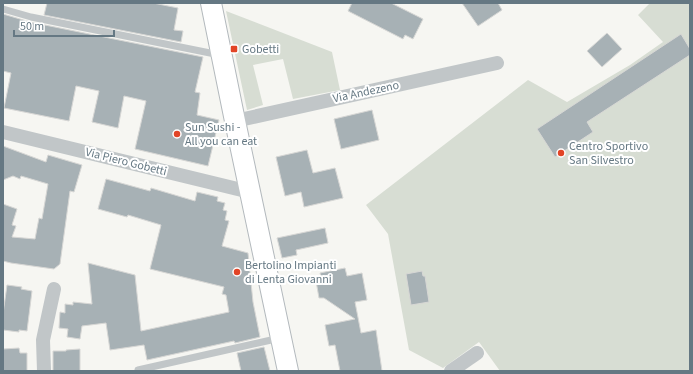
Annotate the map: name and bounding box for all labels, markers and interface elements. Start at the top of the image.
scale bar [14,12,114,38]
text: 50 m [20,18,44,35]
place label: Gobetti [242,41,279,58]
marker: Gobetti [229,44,239,54]
street label: Via Andezeno [331,77,401,107]
place label: Sun Sushi - All you can eat [185,119,257,150]
marker: Sun Sushi - All you can eat [172,129,182,139]
place label: Centro Sportivo San Silvestro [569,138,648,169]
street label: Via Piero Gobetti [83,144,169,180]
marker: Centro Sportivo San Silvestro [556,148,566,158]
place label: Bertolino Impianti di Lenta Giovanni [245,257,336,288]
marker: Bertolino Impianti di Lenta Giovanni [232,267,242,277]

